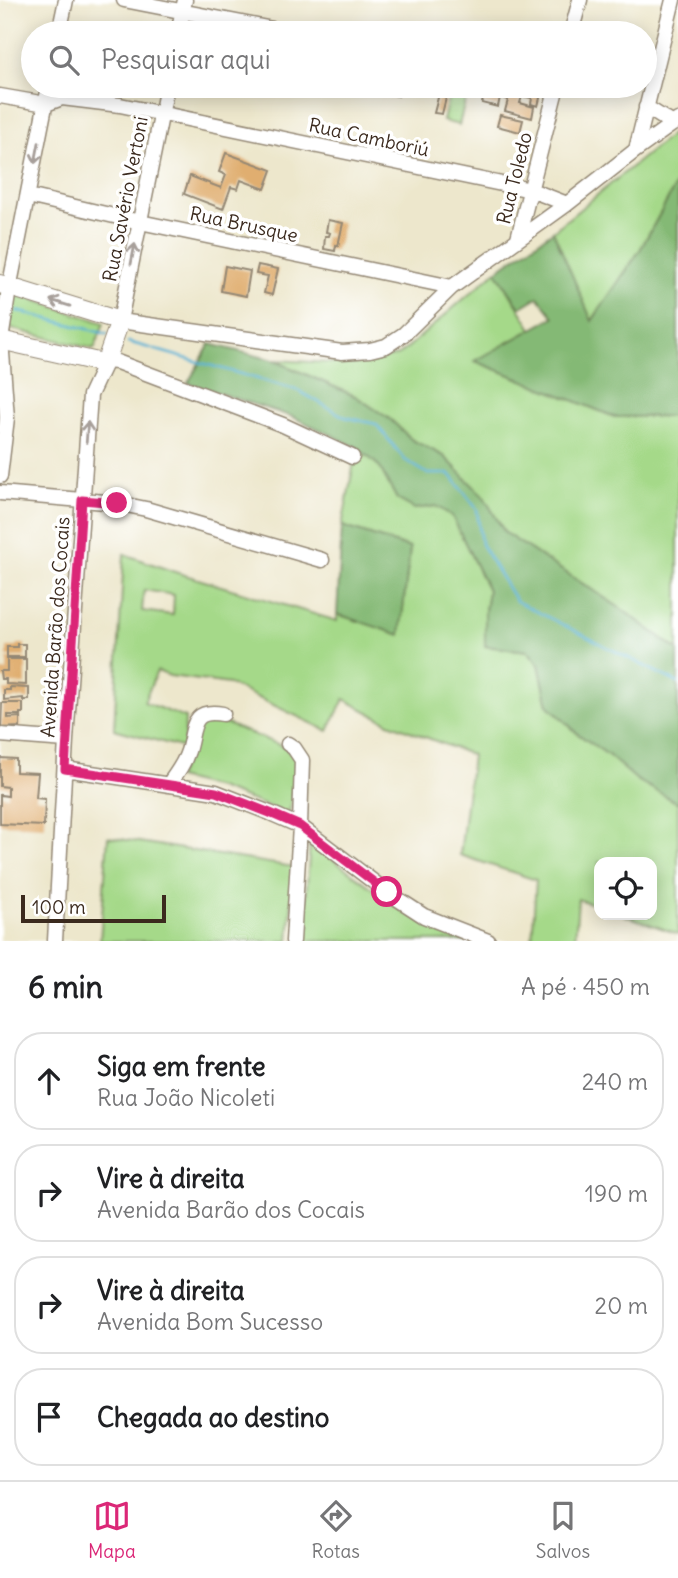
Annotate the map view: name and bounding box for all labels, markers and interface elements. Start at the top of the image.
search box [21,21,657,98]
icon: search [45,41,83,79]
text: Pesquisar aqui [101,43,270,76]
street label: Rua Camboriú [307,113,431,161]
street label: Rua Savério Vertoni [97,114,153,284]
street label: Rua Toledo [491,129,537,227]
one-way arrow [29,141,43,164]
street label: Rua Brusque [188,201,300,247]
one-way arrow [127,243,141,266]
one-way arrow [49,295,71,308]
one-way arrow [81,421,94,444]
route end [101,487,132,518]
street label: Avenida Barão dos Cocais [35,516,75,738]
map controls [594,857,657,920]
button: locate [594,857,657,920]
route start [371,876,402,907]
scale bar [21,892,166,924]
text: 100 m [32,895,86,919]
text: 6 min [28,968,103,1006]
text: A pé · 450 m [521,972,650,1001]
text: Siga em frente [97,1050,265,1083]
icon: ahead [30,1062,68,1100]
text: 240 m [582,1067,648,1096]
text: Rua João Nicoleti [97,1083,275,1112]
text: Vire à direita [97,1162,245,1195]
icon: right [30,1174,68,1212]
text: 190 m [585,1179,648,1208]
text: Avenida Barão dos Cocais [97,1195,365,1224]
text: Vire à direita [97,1274,245,1307]
icon: right [30,1286,68,1324]
text: 20 m [595,1291,648,1320]
text: Avenida Bom Sucesso [97,1307,323,1336]
icon: arrive [30,1398,68,1436]
text: Chegada ao destino [97,1401,329,1434]
tab: Mapa [88,1497,136,1563]
tab: Rotas [312,1497,360,1563]
tab: Salvos [536,1497,590,1563]

